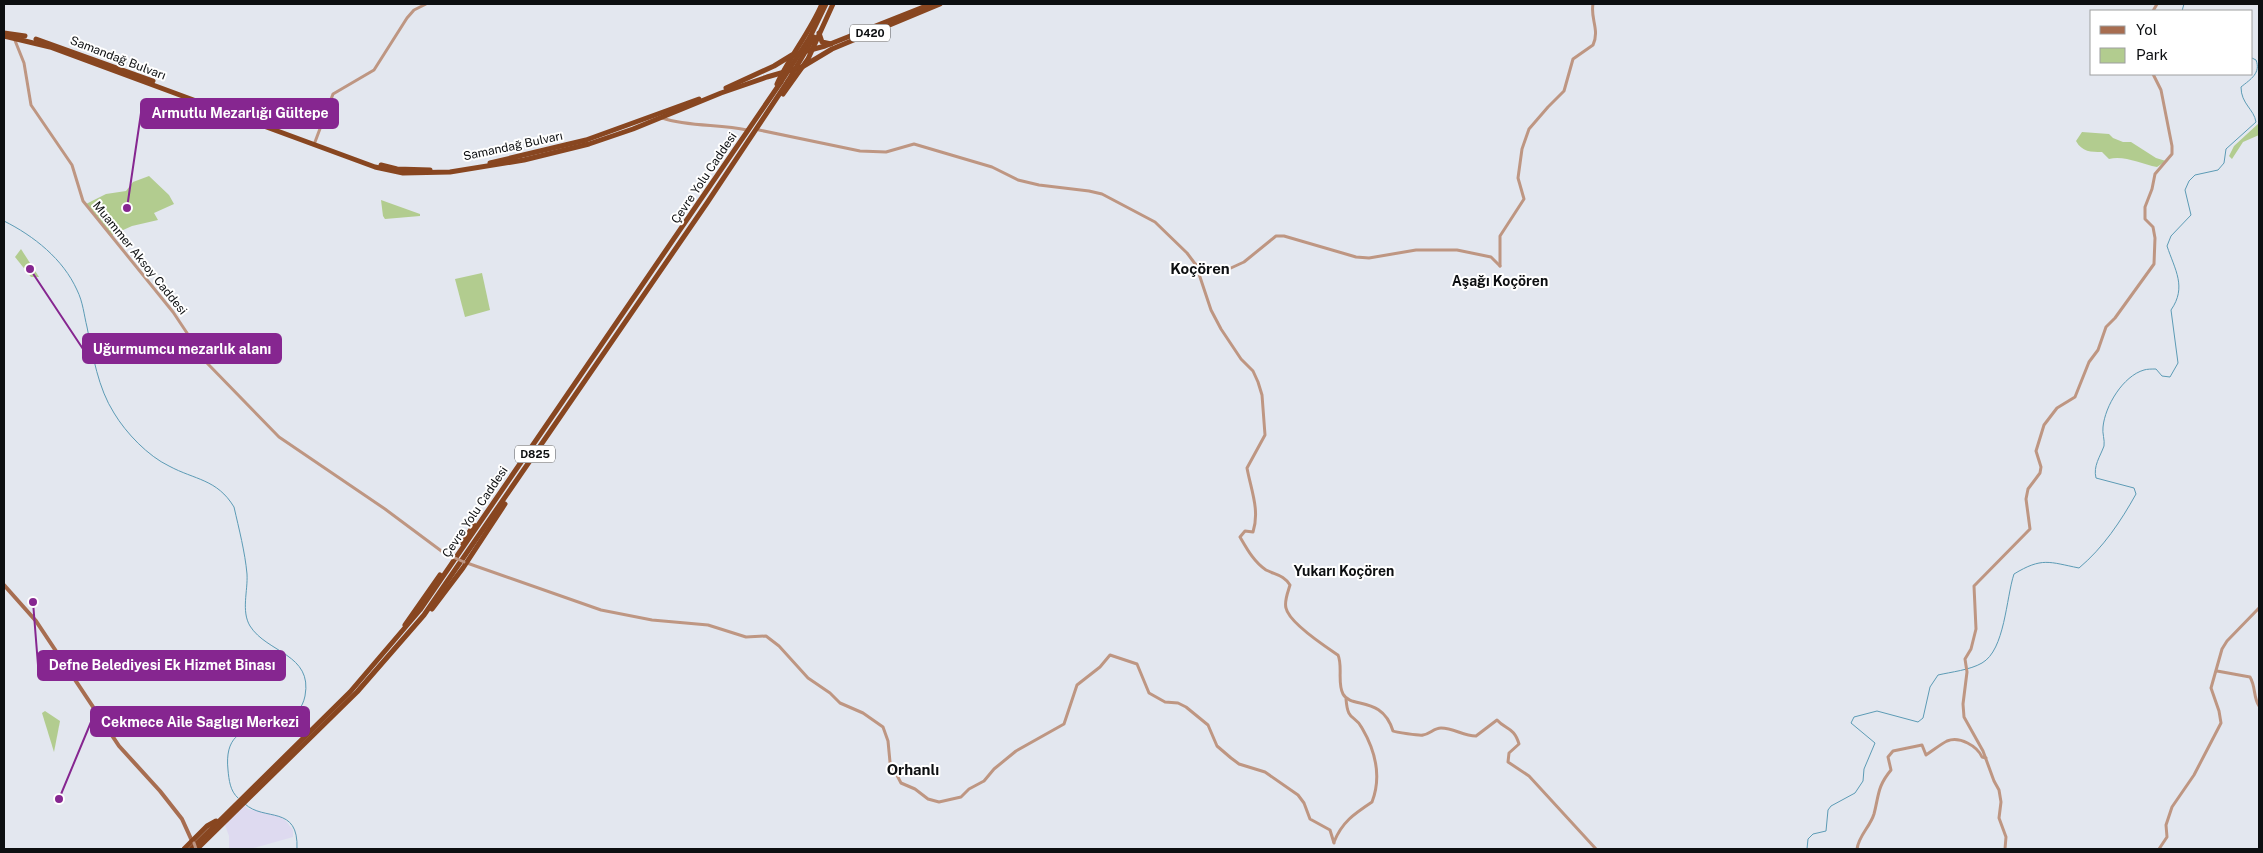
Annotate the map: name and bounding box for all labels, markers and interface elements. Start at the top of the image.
legend [2090,10,2253,75]
text: Yol [2136,21,2157,38]
road number: D420 [850,24,890,42]
street label: Samandağ Bulvarı [68,33,168,83]
text: Park [2136,46,2168,63]
callout: Armutlu Mezarlığı Gültepe [141,99,338,128]
text: Armutlu Mezarlığı Gültepe [151,105,329,121]
street label: Samandağ Bulvarı [462,129,564,163]
street label: Çevre Yolu Caddesi [668,130,740,226]
street label: Muammer Aksoy Caddesi [90,199,190,317]
district label: Koçören [1170,260,1230,277]
district label: Aşağı Koçören [1452,273,1548,289]
callout: Uğurmumcu mezarlık alanı [83,334,281,363]
text: Uğurmumcu mezarlık alanı [93,341,271,357]
road number: D825 [515,446,555,462]
street label: Çevre Yolu Caddesi [439,464,511,560]
district label: Yukarı Koçören [1294,563,1394,579]
callout: Defne Belediyesi Ek Hizmet Binası [38,651,285,680]
text: Defne Belediyesi Ek Hizmet Binası [49,657,275,673]
callout: Cekmece Aile Saglıgı Merkezi [91,707,309,736]
text: Cekmece Aile Saglıgı Merkezi [101,714,299,730]
district label: Orhanlı [887,761,939,778]

